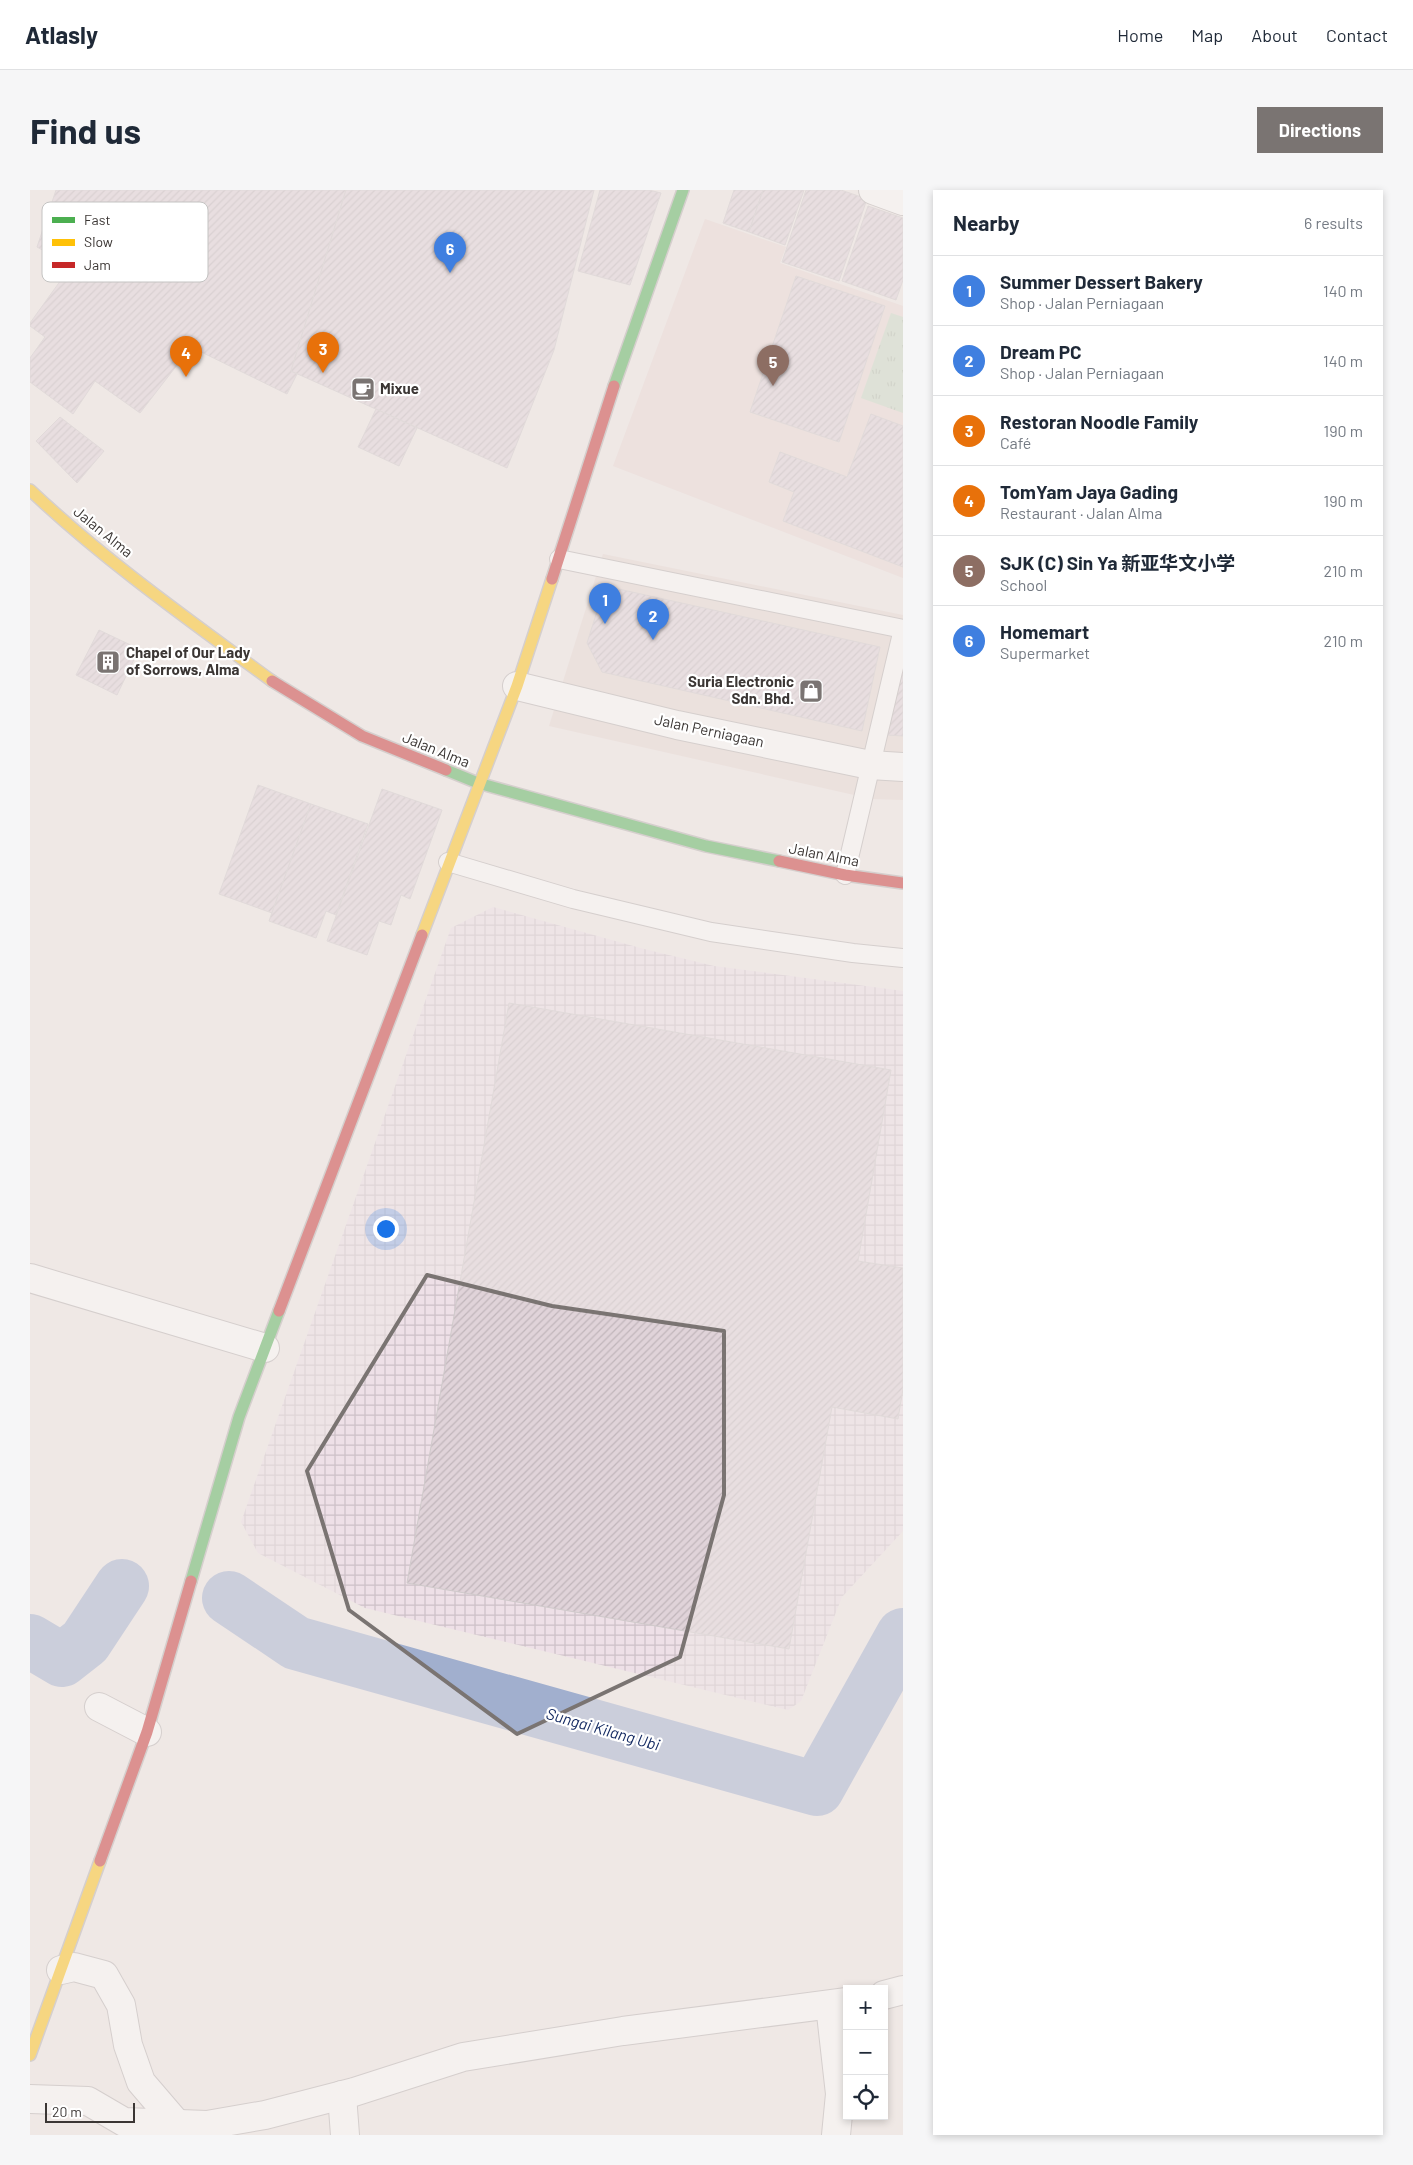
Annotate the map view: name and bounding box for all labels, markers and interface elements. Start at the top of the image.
text: Atlasly [25,20,98,49]
text: Home [1117,24,1163,46]
text: Map [1191,24,1223,46]
text: About [1251,24,1298,46]
text: Contact [1326,24,1388,46]
button: Directions [1257,107,1383,153]
text: Find us [30,109,141,151]
legend [42,202,208,282]
text: Nearby [953,210,1019,235]
text: Fast [84,211,110,228]
text: 6 results [1304,213,1363,232]
pin: 6 [434,232,466,273]
text: Slow [84,233,113,250]
text: Jam [84,256,111,273]
text: Summer Dessert Bakery [1000,270,1203,293]
text: 1 [966,281,972,300]
text: 140 m [1323,281,1363,300]
text: Shop · Jalan Perniagaan [1000,293,1164,312]
pin: 3 [307,332,339,373]
pin: 4 [170,336,202,377]
text: Dream PC [1000,340,1082,363]
pin: 5 [757,345,789,386]
text: 2 [965,351,973,370]
text: 140 m [1323,351,1363,370]
text: Shop · Jalan Perniagaan [1000,363,1164,382]
cafe icon: Mixue [350,376,376,402]
place label: Mixue [380,379,419,397]
text: Restoran Noodle Family [1000,410,1198,433]
text: 3 [965,421,973,440]
text: 190 m [1324,421,1363,440]
text: Café [1000,433,1031,452]
text: TomYam Jaya Gading [1000,480,1178,503]
text: 4 [964,491,974,510]
text: 190 m [1324,491,1363,510]
street label: Jalan Alma [70,502,137,561]
text: Restaurant · Jalan Alma [1000,503,1162,522]
text: SJK (C) Sin Ya 新亚华文小学 [1000,551,1235,574]
text: 5 [965,561,973,580]
text: 210 m [1324,561,1363,580]
text: School [1000,575,1047,594]
pin: 1 [589,583,621,624]
pin: 2 [637,599,669,640]
text: Homemart [1000,620,1089,643]
text: 6 [965,631,973,650]
text: 210 m [1324,631,1363,650]
place label: Chapel of Our Lady of Sorrows, Alma [126,643,251,678]
text: Supermarket [1000,643,1090,662]
building icon: Chapel of Our Lady of Sorrows, Alma [95,649,121,675]
place label: Suria Electronic Sdn. Bhd. [688,672,794,707]
shop icon: Suria Electronic Sdn. Bhd. [798,678,824,704]
street label: Jalan Perniagaan [653,710,766,750]
street label: Jalan Alma [400,727,473,771]
street label: Jalan Alma [788,838,861,870]
your location [373,1216,399,1242]
water label: Sungai Kilang Ubi [544,1703,662,1754]
map controls [843,1985,888,2120]
button: + [843,1985,888,2030]
button: − [843,2030,888,2075]
button: locate [843,2075,888,2120]
scale bar [45,2100,135,2123]
text: 20 m [52,2103,82,2120]

